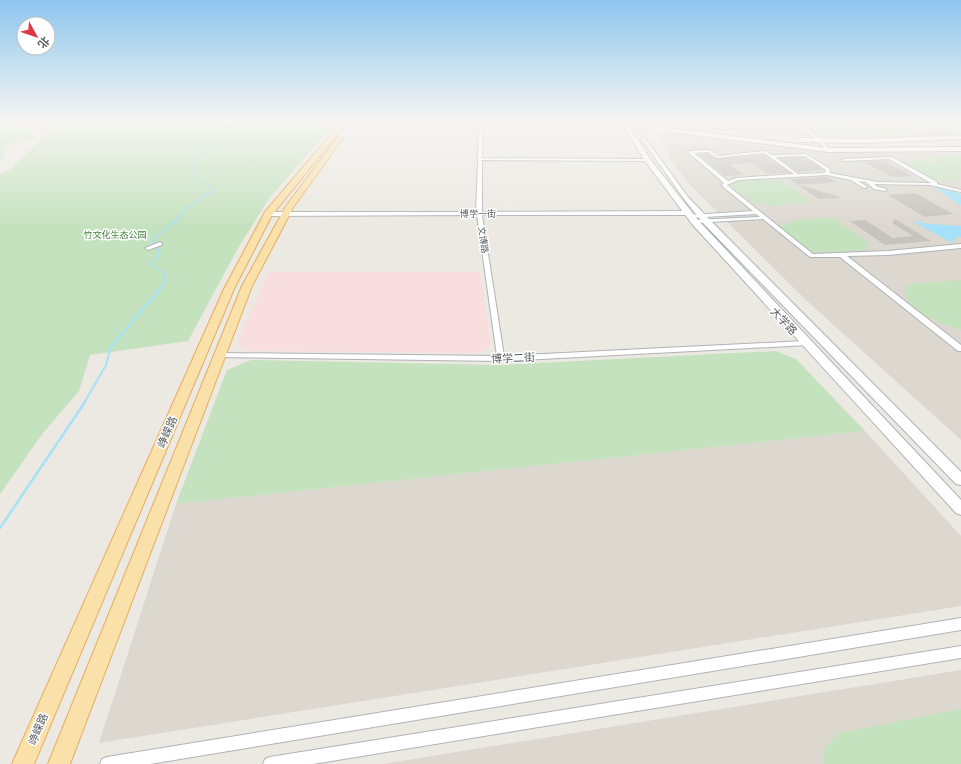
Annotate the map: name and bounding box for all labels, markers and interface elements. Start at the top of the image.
north arrow [16,16,56,56]
text: 北 [34,33,52,50]
street label: 博学一街 [460,209,496,220]
street label: 文博路 [475,226,490,254]
park label: 竹文化生态公园 [83,229,147,241]
street label: 大学路 [767,305,800,339]
street label: 博学二街 [491,351,535,367]
street label: 峥嵘路 [155,414,181,450]
street label: 峥嵘路 [26,711,52,747]

